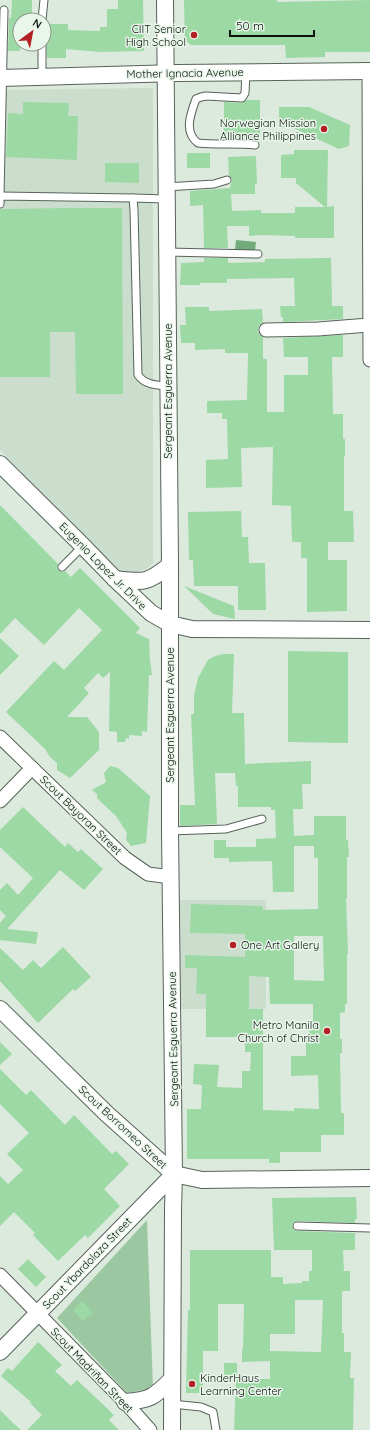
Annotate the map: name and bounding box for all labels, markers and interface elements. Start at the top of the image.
north arrow [12,12,52,52]
scale bar [230,12,314,38]
text: N [30,15,44,32]
text: 50 m [236,18,264,33]
place label: CIIT Senior High School [126,22,187,49]
marker: CIIT Senior High School [189,30,199,40]
street label: Mother Ignacia Avenue [126,65,244,81]
place label: Norwegian Mission Alliance Philippines [220,116,316,143]
marker: Norwegian Mission Alliance Philippines [319,124,329,134]
street label: Sergeant Esguerra Avenue [161,323,175,459]
street label: Eugenio Lopez Jr. Drive [56,519,150,613]
street label: Sergeant Esguerra Avenue [163,647,177,783]
street label: Scout Bayoran Street [37,772,125,858]
place label: One Art Gallery [241,938,319,952]
marker: One Art Gallery [228,940,238,950]
street label: Sergeant Esguerra Avenue [165,971,181,1107]
place label: Metro Manila Church of Christ [238,1018,319,1045]
marker: Metro Manila Church of Christ [322,1026,332,1036]
street label: Scout Borromeo Street [76,1082,170,1172]
street label: Scout Ybardolaza Street [39,1214,135,1312]
street label: Scout Madriñan Street [48,1325,136,1416]
place label: KinderHaus Learning Center [200,1371,283,1398]
marker: KinderHaus Learning Center [187,1379,197,1389]

